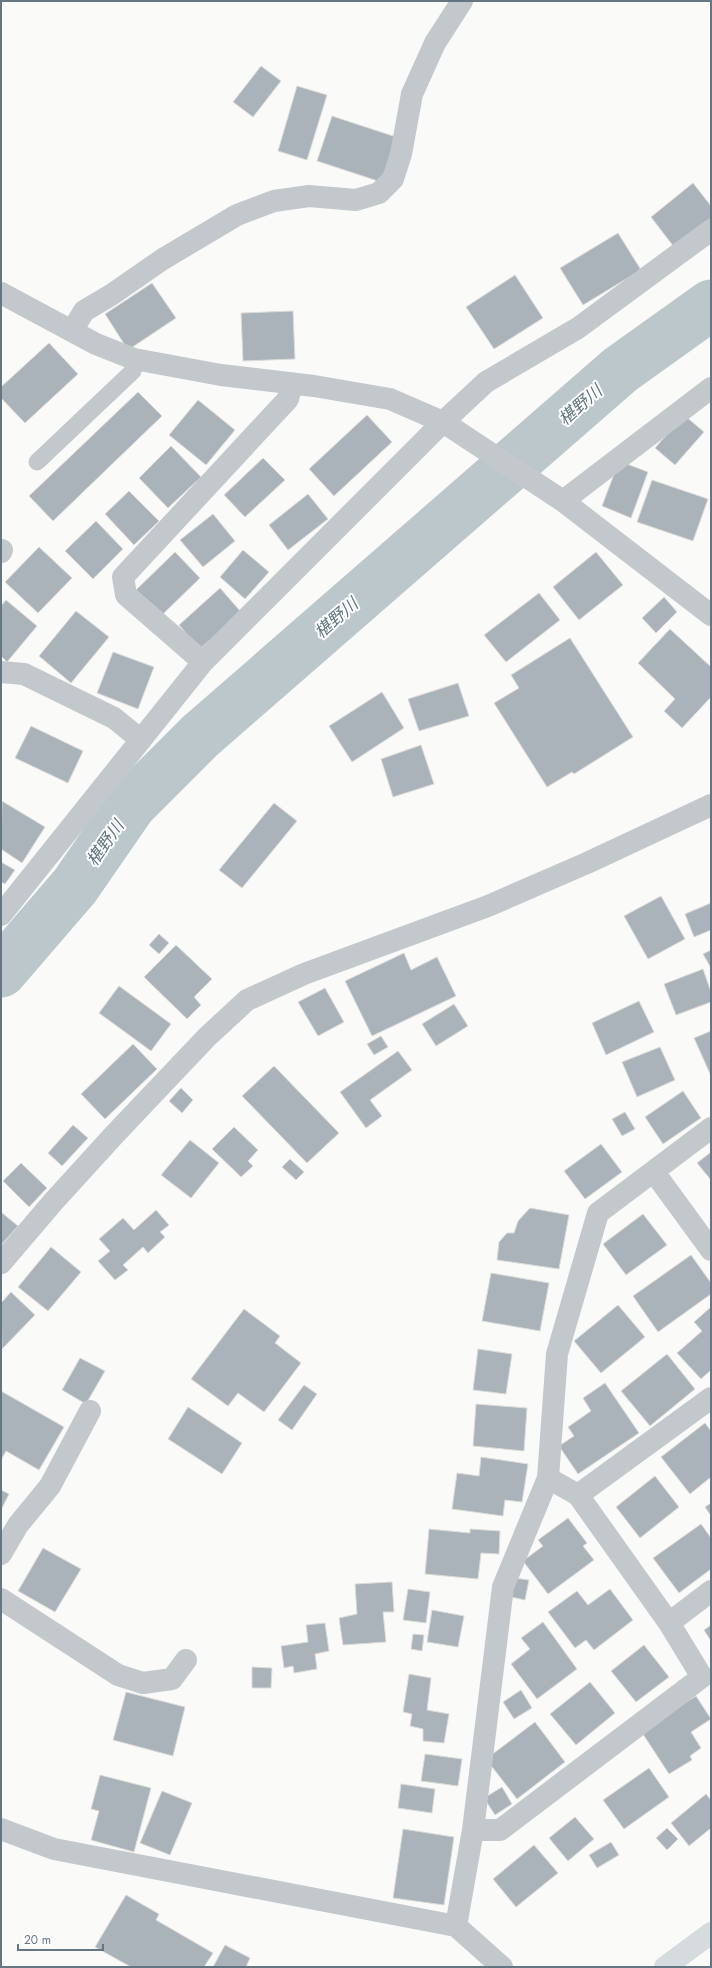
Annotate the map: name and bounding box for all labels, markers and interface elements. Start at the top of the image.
water label: 椹野川 [553,378,609,431]
water label: 椹野川 [309,591,365,644]
water label: 椹野川 [81,814,131,871]
scale bar [18,1926,103,1952]
text: 20 m [24,1931,51,1949]

